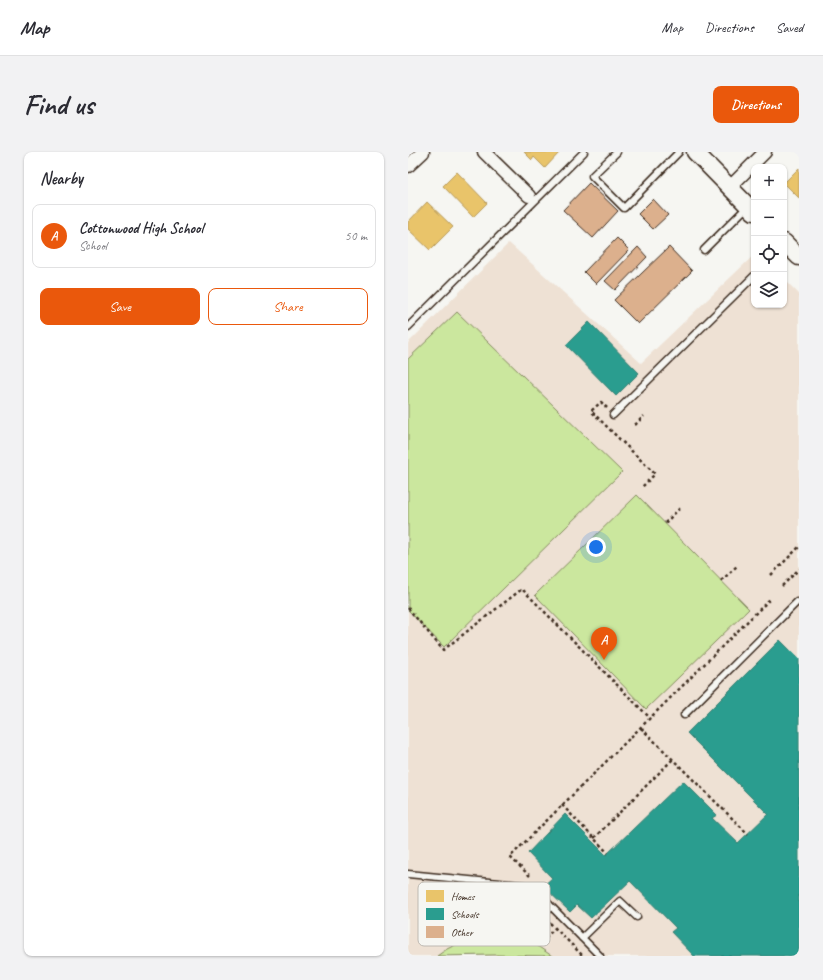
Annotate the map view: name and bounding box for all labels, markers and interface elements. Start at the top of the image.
text: Map [20,16,50,40]
text: Map [662,19,683,36]
text: Directions [705,19,754,36]
text: Saved [776,19,803,36]
button: Directions [713,86,799,123]
text: Find us [24,87,94,122]
map controls [751,164,787,308]
button: + [751,164,787,200]
text: Nearby [40,168,83,189]
button: − [751,200,787,236]
text: Cottonwood High School [79,219,203,238]
text: A [51,228,57,244]
text: 50 m [345,228,367,244]
button: locate [751,236,787,272]
text: School [79,238,107,254]
button: layers [751,272,787,308]
button: Save [40,288,200,325]
button: Share [208,288,368,325]
your location [586,537,606,557]
pin: A [591,627,617,660]
legend [418,882,550,946]
text: Homes [451,889,476,903]
text: Schools [451,907,480,921]
text: Other [451,925,474,939]

